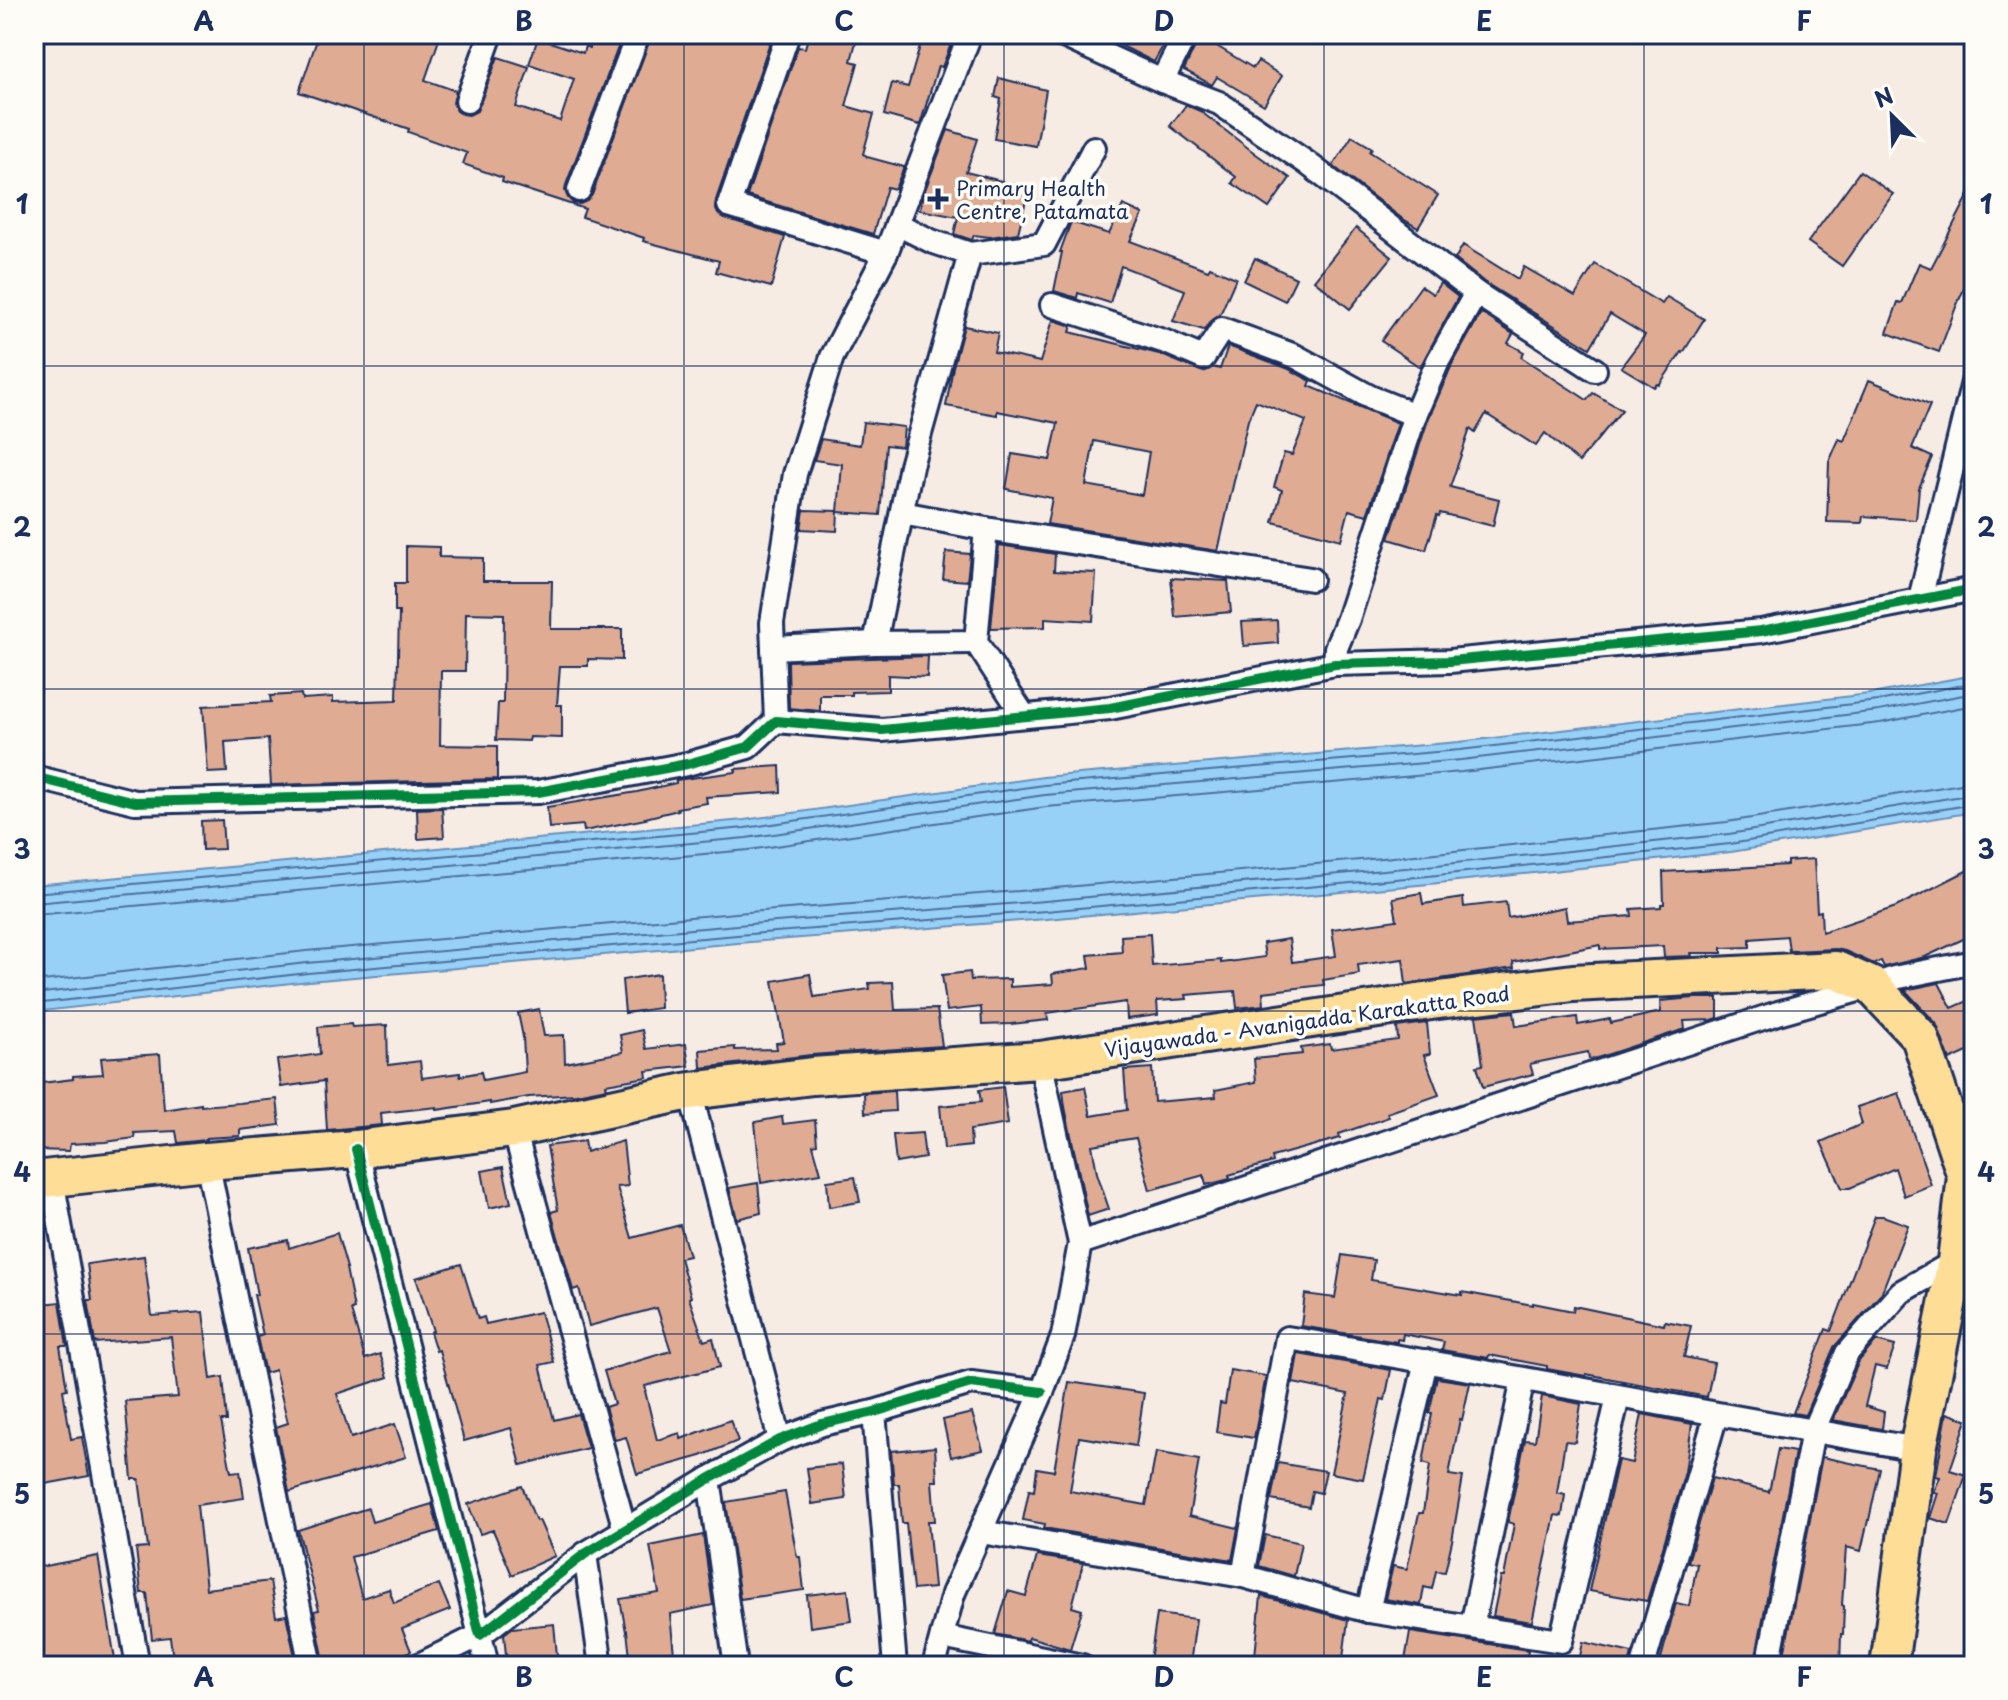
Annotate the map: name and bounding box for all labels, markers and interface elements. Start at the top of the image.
text: A [194,1,214,40]
text: B [515,1,533,40]
text: C [834,1,854,40]
text: D [1154,1,1174,40]
text: E [1476,1,1492,40]
text: F [1796,1,1812,40]
north arrow [1852,76,1932,156]
text: N [1869,78,1898,115]
place label: Primary Health Centre, Patamata [956,173,1129,226]
text: 1 [16,184,28,223]
text: 1 [1980,184,1992,223]
marker: Primary Health Centre, Patamata [927,188,949,210]
text: 2 [13,507,31,546]
text: 2 [1977,507,1995,546]
text: 3 [13,829,31,868]
text: 3 [1977,829,1995,868]
street label: Vijayawada - Avanigadda Karakatta Road [1102,978,1512,1064]
text: 4 [13,1152,31,1191]
text: 4 [1977,1152,1995,1191]
text: 5 [14,1474,30,1513]
text: 5 [1978,1474,1994,1513]
text: A [194,1657,214,1696]
text: B [515,1657,533,1696]
text: C [834,1657,854,1696]
text: D [1154,1657,1174,1696]
text: E [1476,1657,1492,1696]
text: F [1796,1657,1812,1696]

